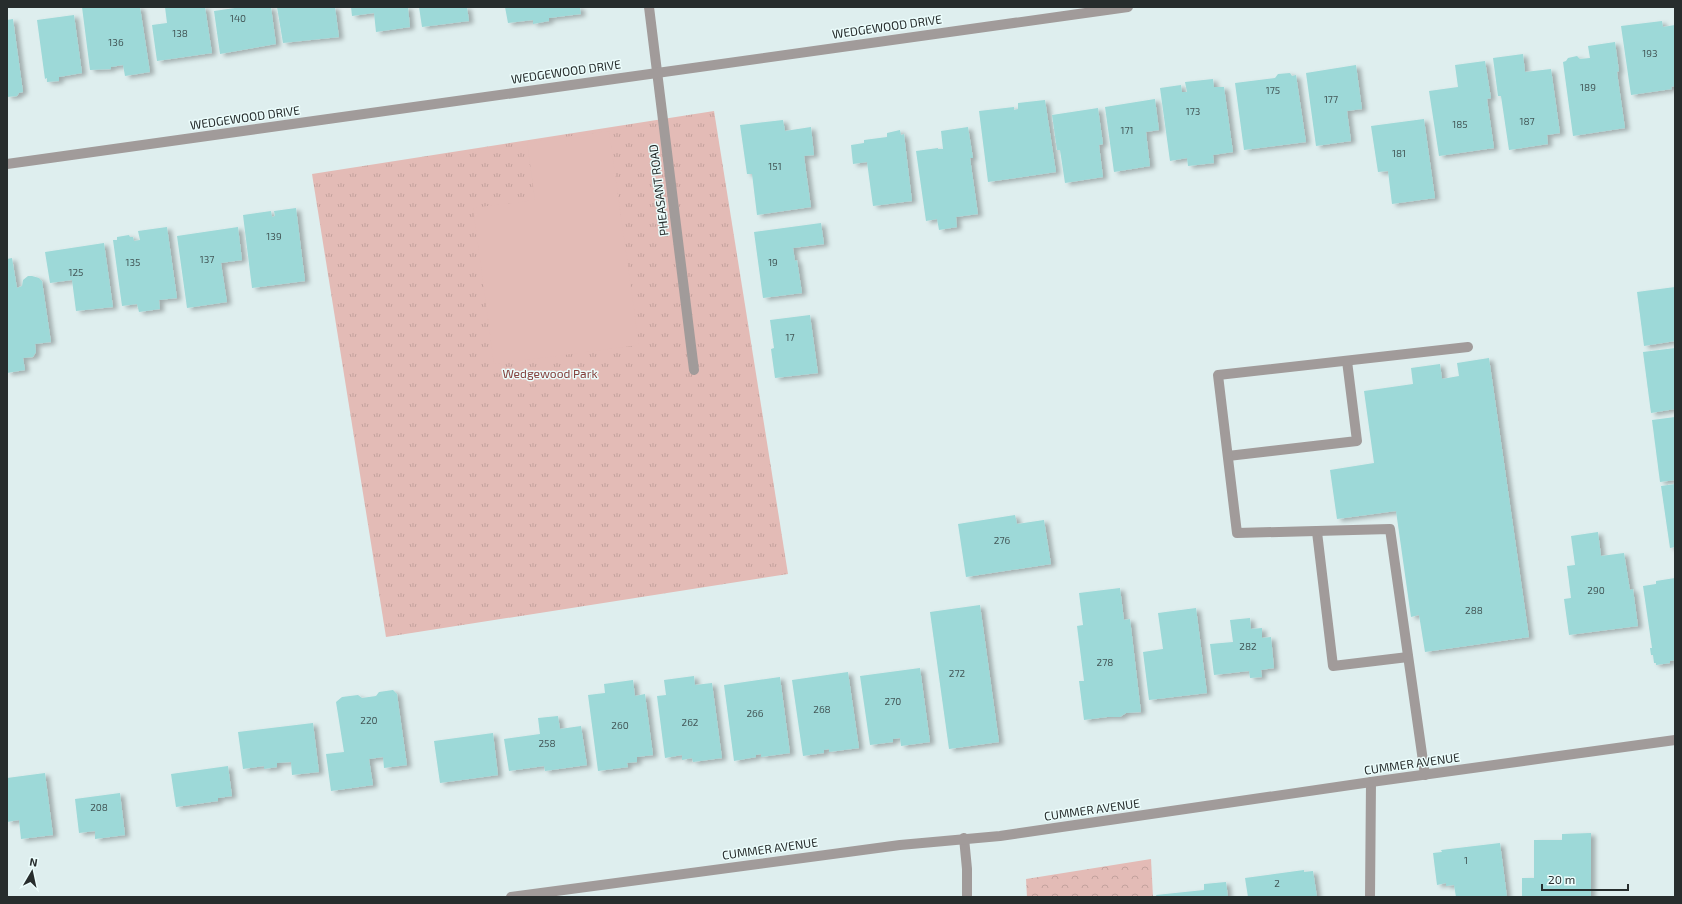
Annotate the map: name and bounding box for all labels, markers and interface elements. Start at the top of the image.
street label: WEDGEWOOD DRIVE [831,11,943,41]
house number: 140 [230,12,246,24]
house number: 138 [172,27,188,39]
house number: 136 [108,36,124,48]
house number: 193 [1642,47,1658,59]
street label: WEDGEWOOD DRIVE [510,56,622,86]
house number: 189 [1580,81,1596,93]
house number: 175 [1266,84,1280,96]
house number: 177 [1324,93,1338,105]
street label: WEDGEWOOD DRIVE [189,102,301,132]
house number: 173 [1186,105,1200,117]
house number: 187 [1519,115,1535,127]
house number: 185 [1452,118,1468,130]
house number: 171 [1120,124,1134,136]
street label: PHEASANT ROAD [645,144,671,237]
house number: 181 [1392,147,1406,159]
house number: 151 [768,160,782,172]
house number: 139 [266,230,282,242]
house number: 137 [200,253,214,265]
house number: 135 [126,256,140,268]
house number: 19 [768,256,778,268]
house number: 125 [69,266,83,278]
house number: 17 [785,331,795,343]
park label: Wedgewood Park [502,366,598,380]
house number: 276 [994,534,1011,546]
house number: 290 [1587,584,1605,596]
house number: 288 [1465,604,1483,616]
house number: 282 [1239,640,1257,652]
house number: 278 [1097,656,1113,668]
house number: 272 [949,667,966,679]
house number: 270 [885,695,901,707]
house number: 268 [813,703,831,715]
house number: 266 [746,707,764,719]
house number: 220 [360,714,378,726]
house number: 262 [682,716,699,728]
house number: 260 [611,719,629,731]
house number: 258 [538,737,556,749]
street label: CUMMER AVENUE [1363,749,1461,777]
street label: CUMMER AVENUE [1043,795,1141,823]
house number: 208 [90,801,108,813]
street label: CUMMER AVENUE [721,834,819,862]
north arrow [12,852,52,892]
house number: 1 [1464,854,1468,866]
text: N [29,855,39,869]
scale bar [1542,866,1628,892]
text: 20 m [1548,872,1575,886]
house number: 2 [1274,877,1280,889]

